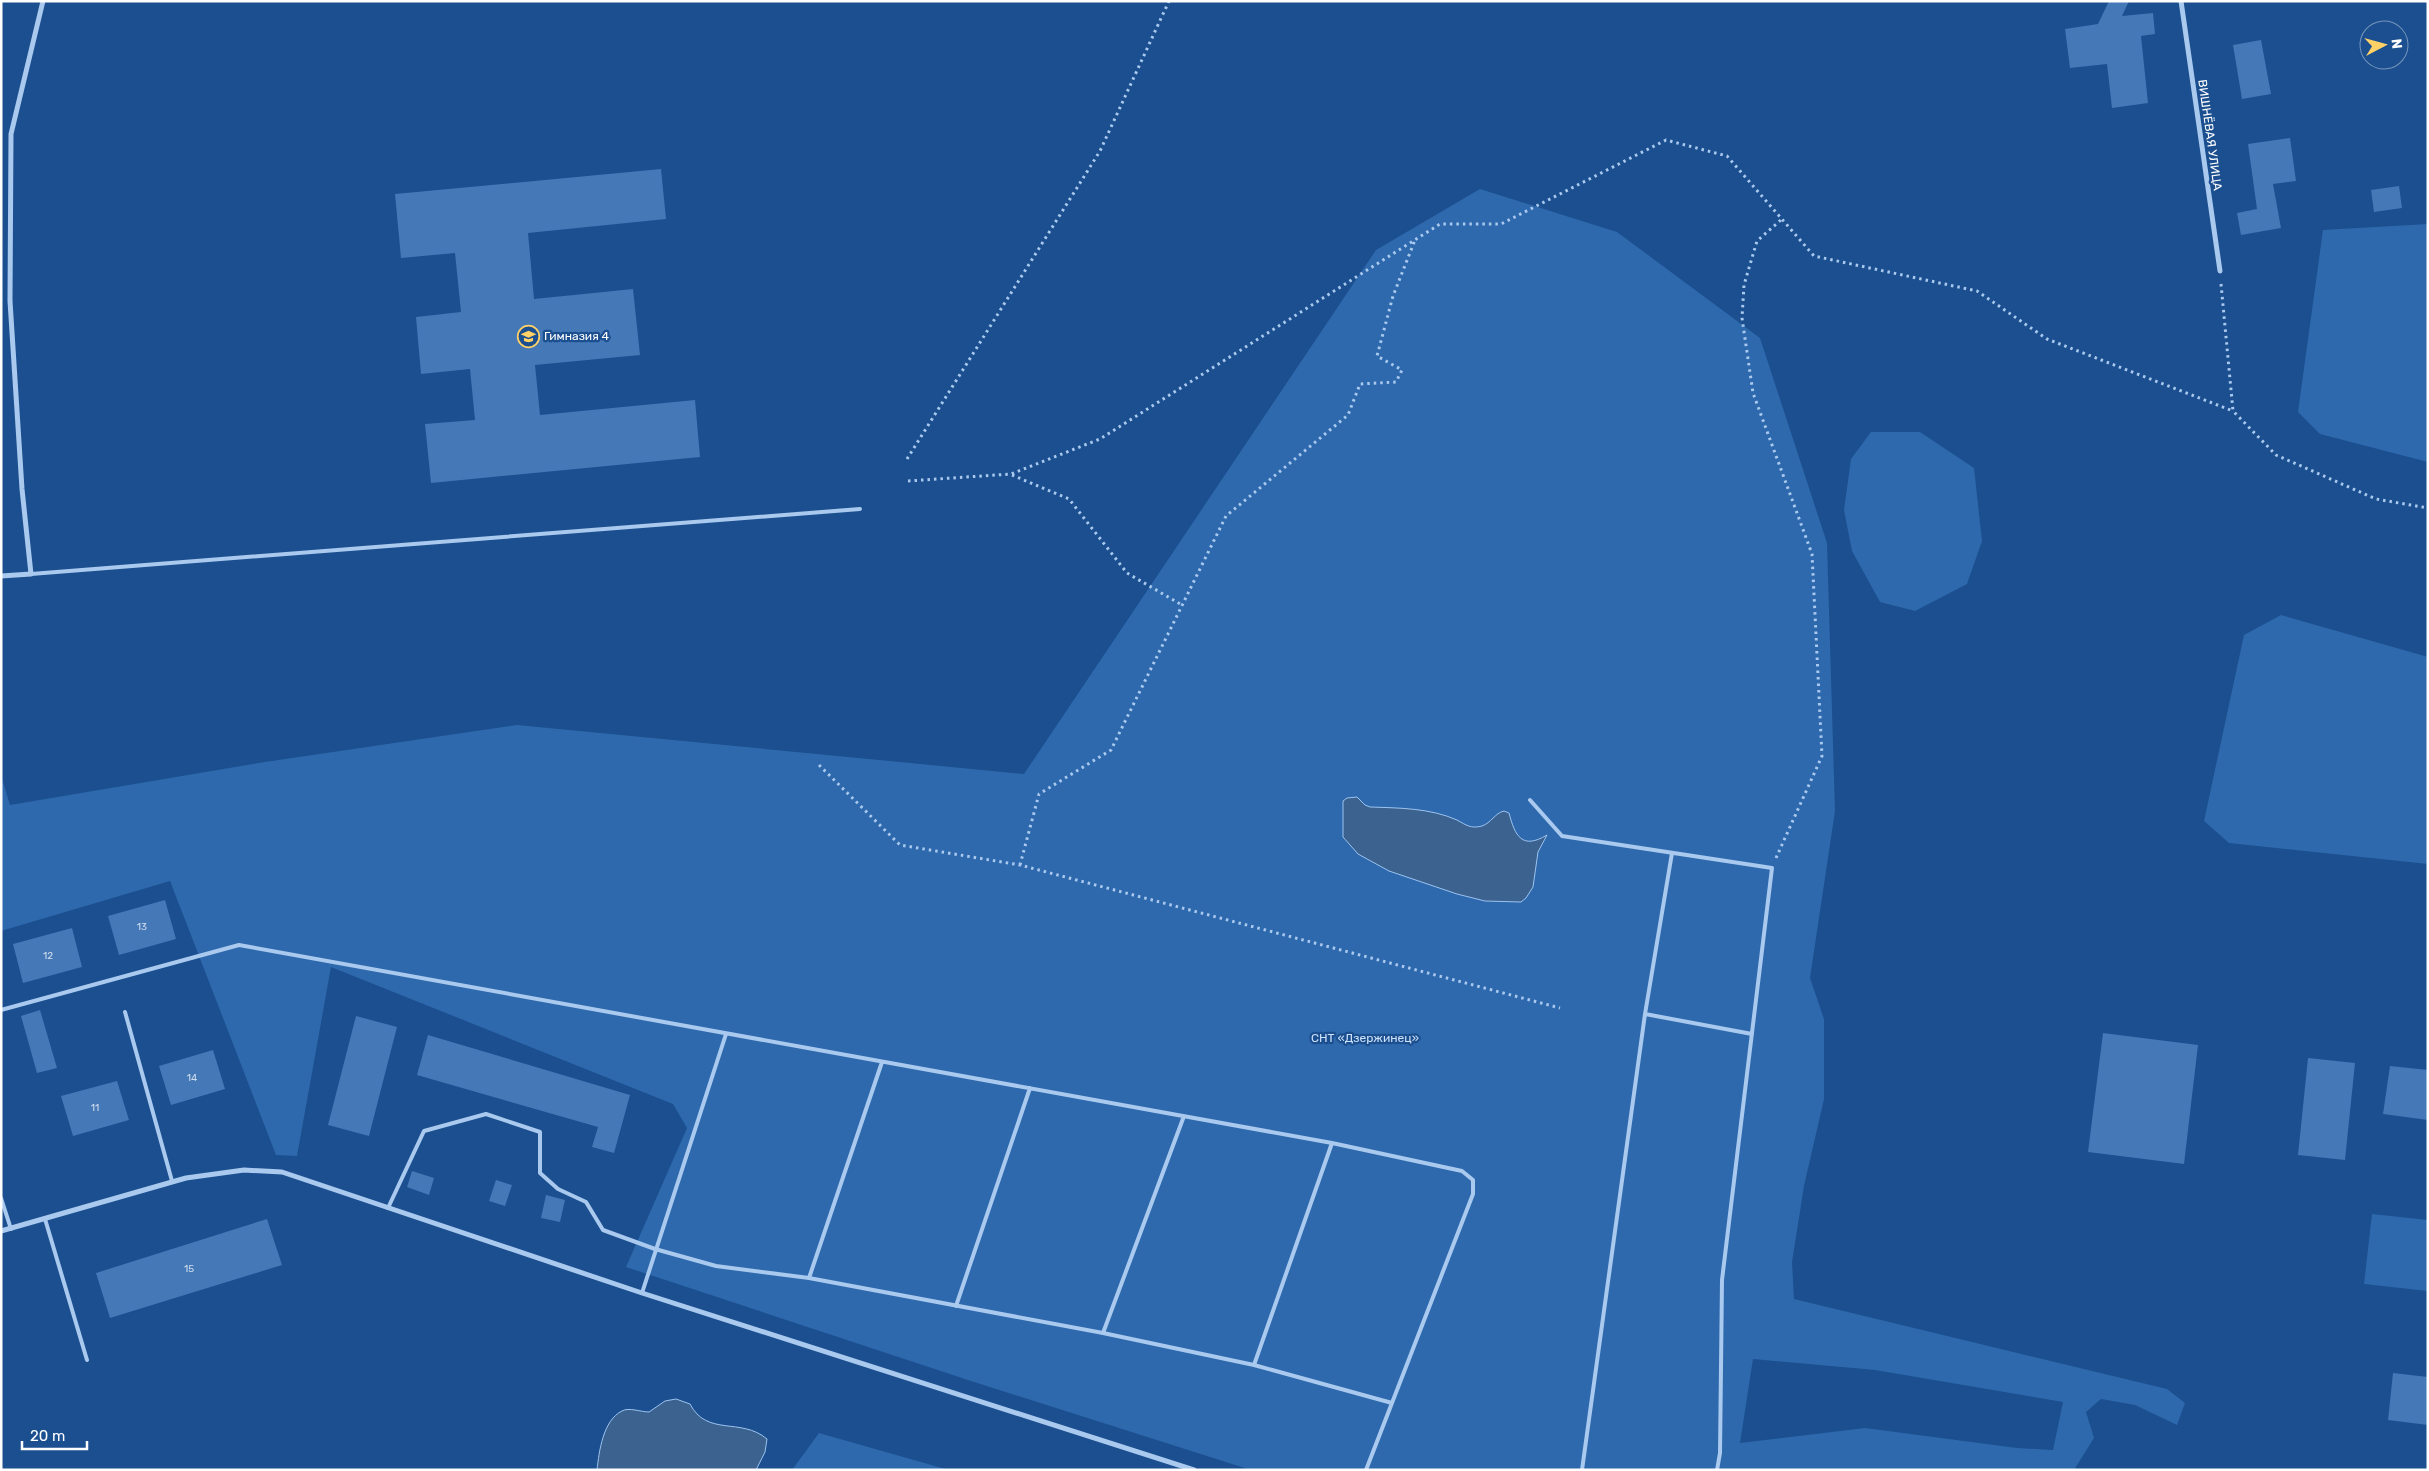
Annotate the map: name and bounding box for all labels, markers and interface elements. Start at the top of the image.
north arrow [2359,20,2409,70]
text: N [2387,38,2405,50]
street label: ВИШНЁВАЯ УЛИЦА [2195,79,2225,191]
school or university icon: Гимназия 4 [516,324,540,348]
place label: Гимназия 4 [544,329,610,343]
house number: 13 [137,921,147,933]
house number: 12 [43,950,53,962]
park label: СНТ «Дзержинец» [1311,1031,1419,1045]
house number: 14 [187,1072,197,1084]
house number: 11 [91,1102,99,1114]
house number: 15 [184,1263,194,1275]
scale bar [22,1418,88,1450]
text: 20 m [30,1427,65,1445]

